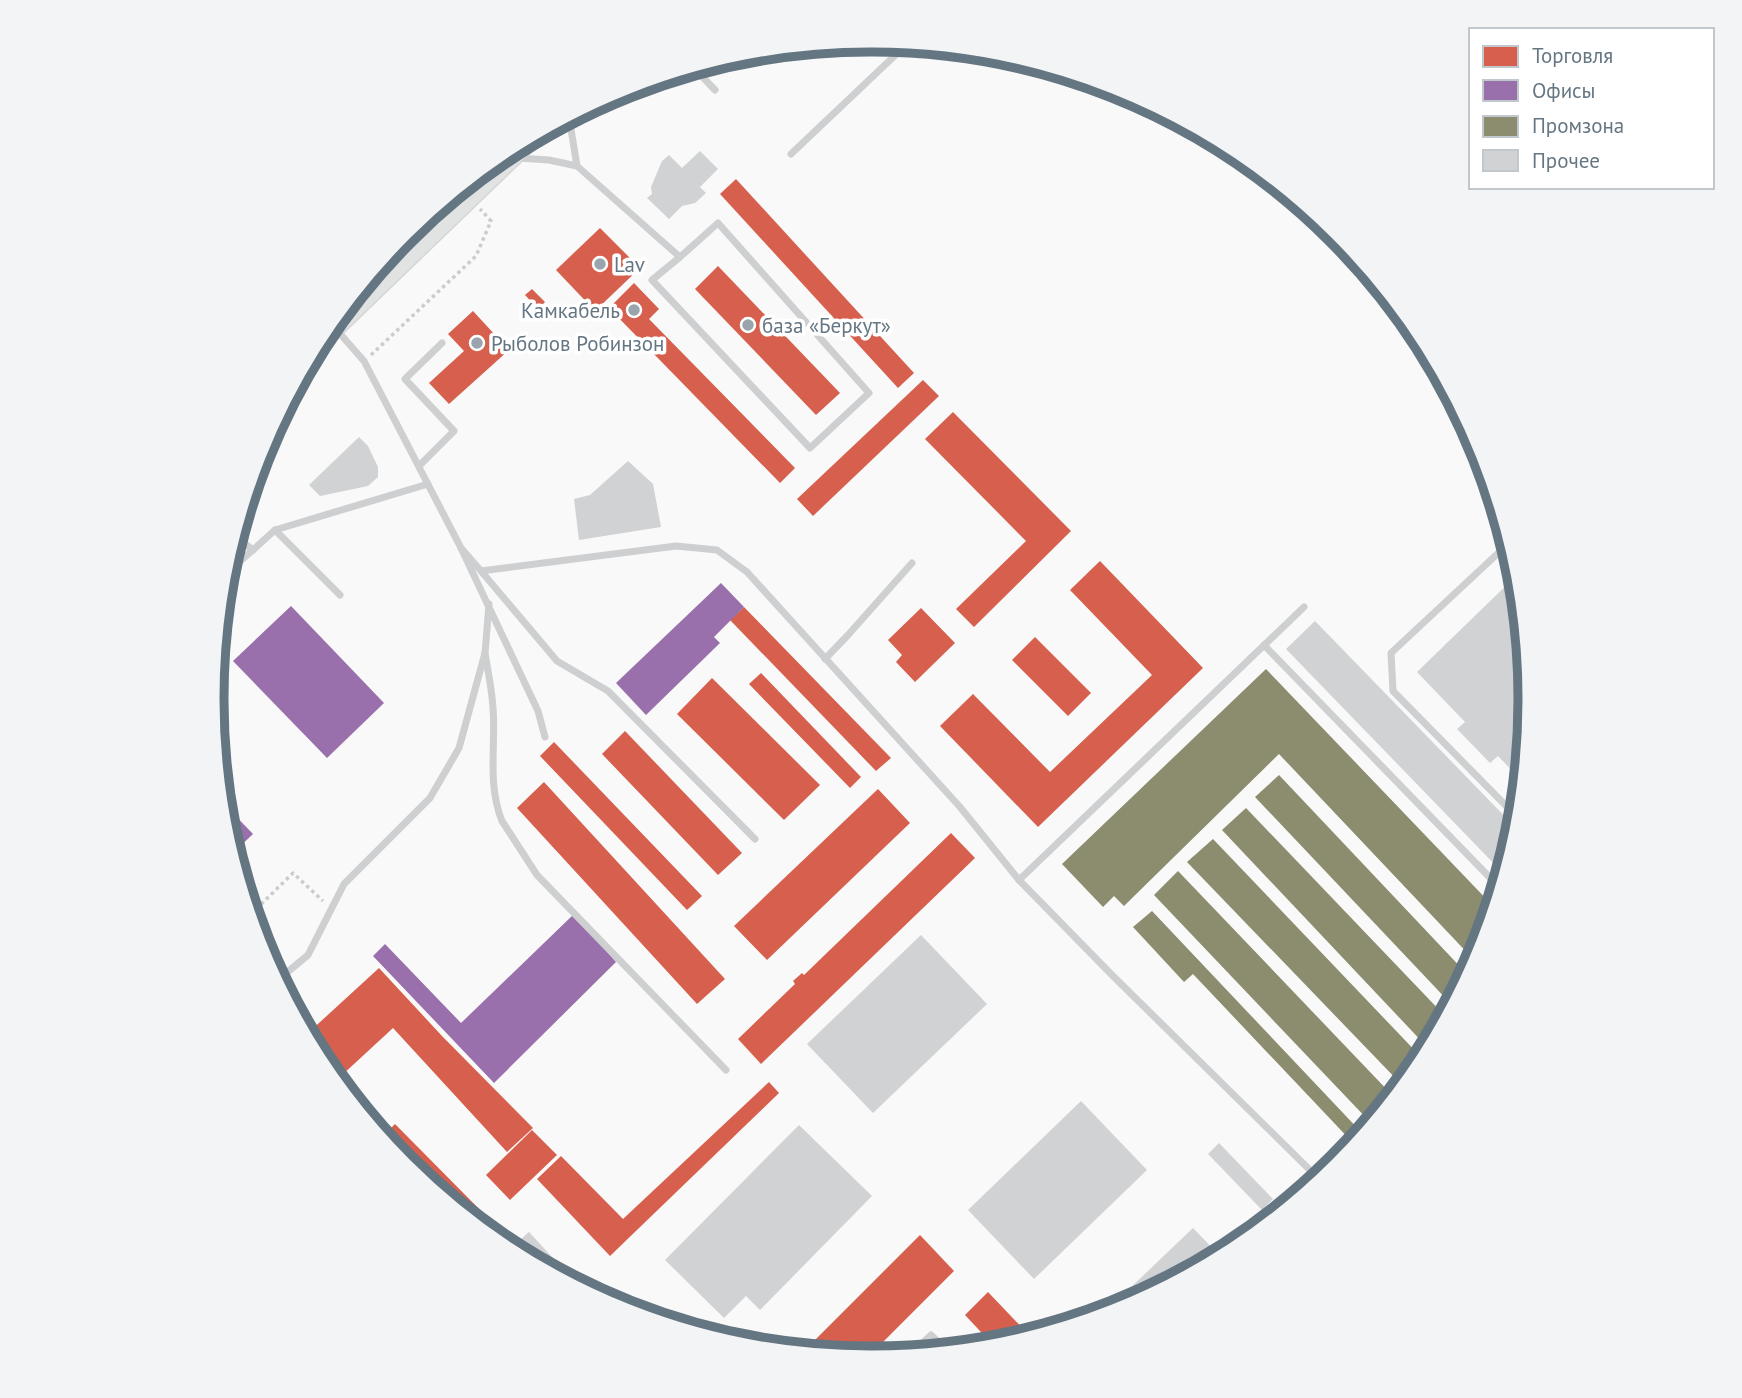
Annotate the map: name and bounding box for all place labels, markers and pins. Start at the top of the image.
place label: Lav [614,251,645,278]
marker: Lav [592,256,608,272]
place label: Камкабель [521,297,620,324]
marker: Камкабель [626,302,642,318]
place label: база «Беркут» [762,312,891,339]
marker: база «Беркут» [740,317,756,333]
place label: Рыболов Робинзон [491,330,664,357]
marker: Рыболов Робинзон [469,335,485,351]

